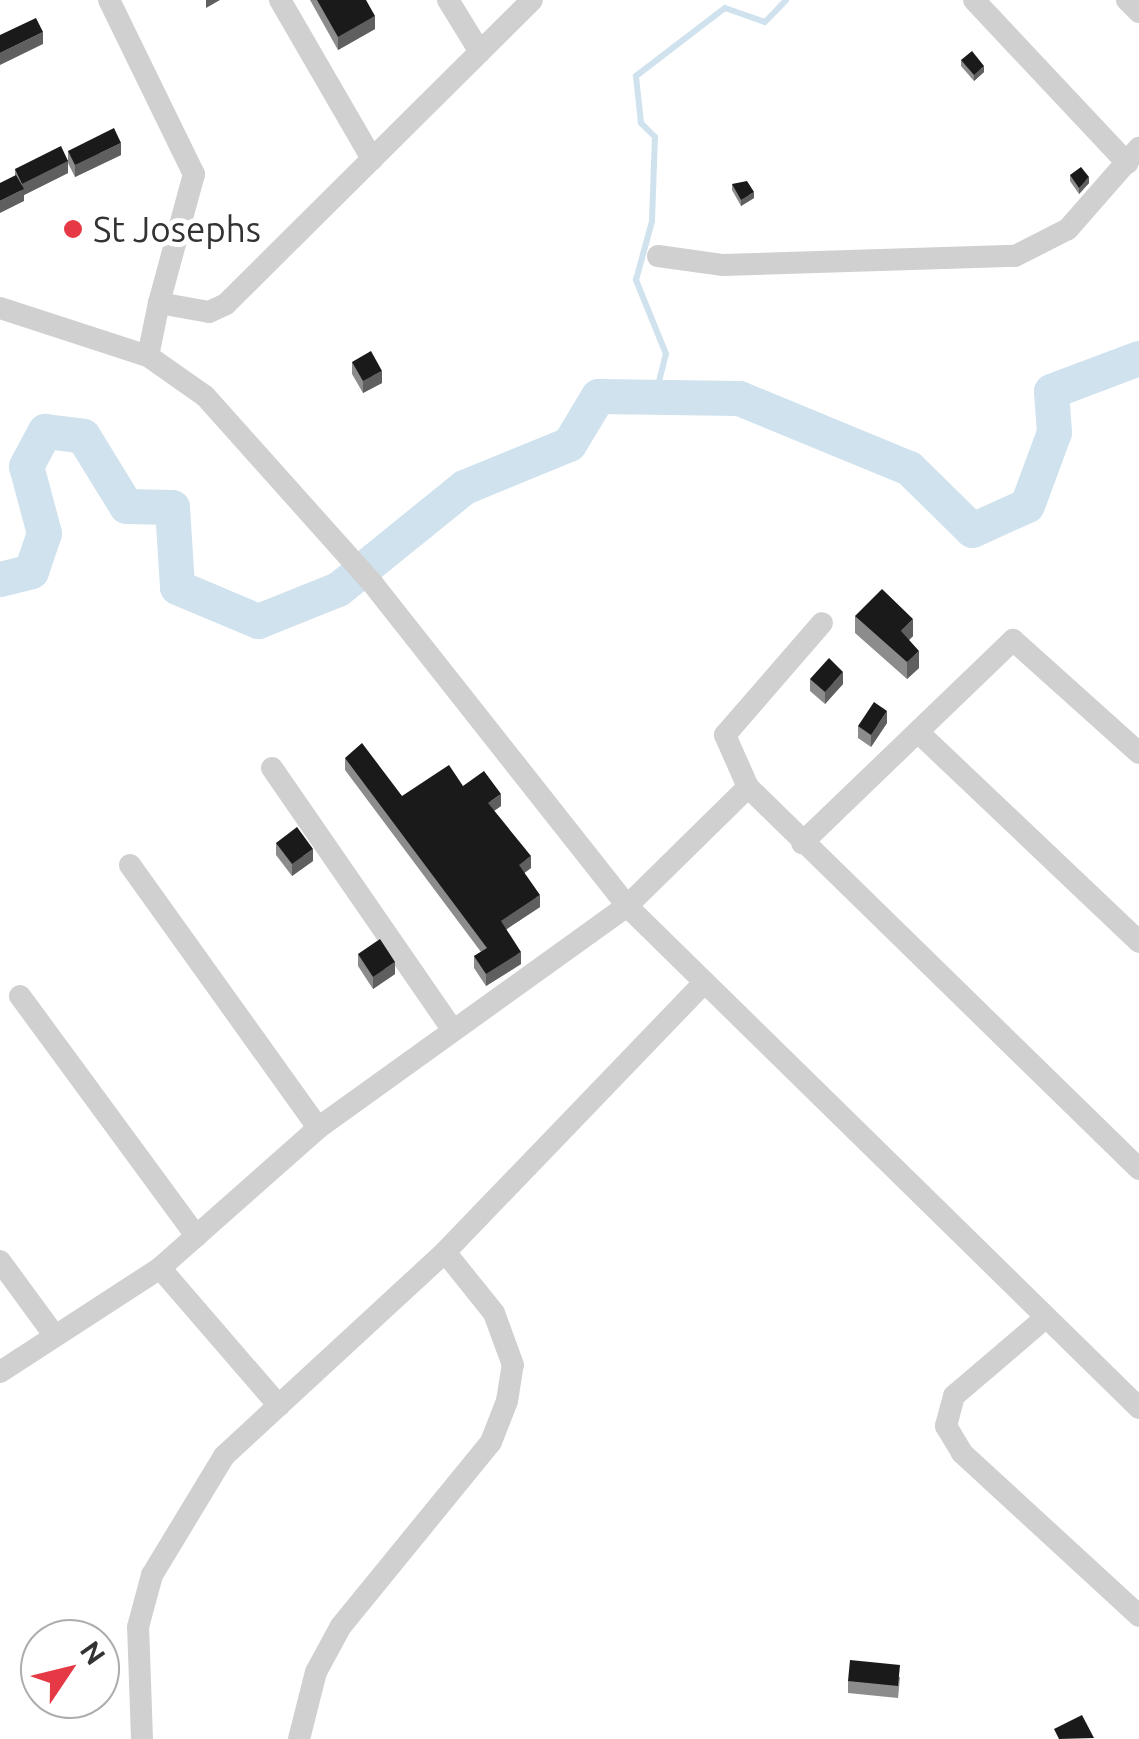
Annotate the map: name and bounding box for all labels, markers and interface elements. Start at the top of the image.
place label: St Josephs [93,208,261,250]
marker: St Josephs [62,218,84,240]
north arrow [20,1619,120,1719]
text: N [75,1635,112,1670]

